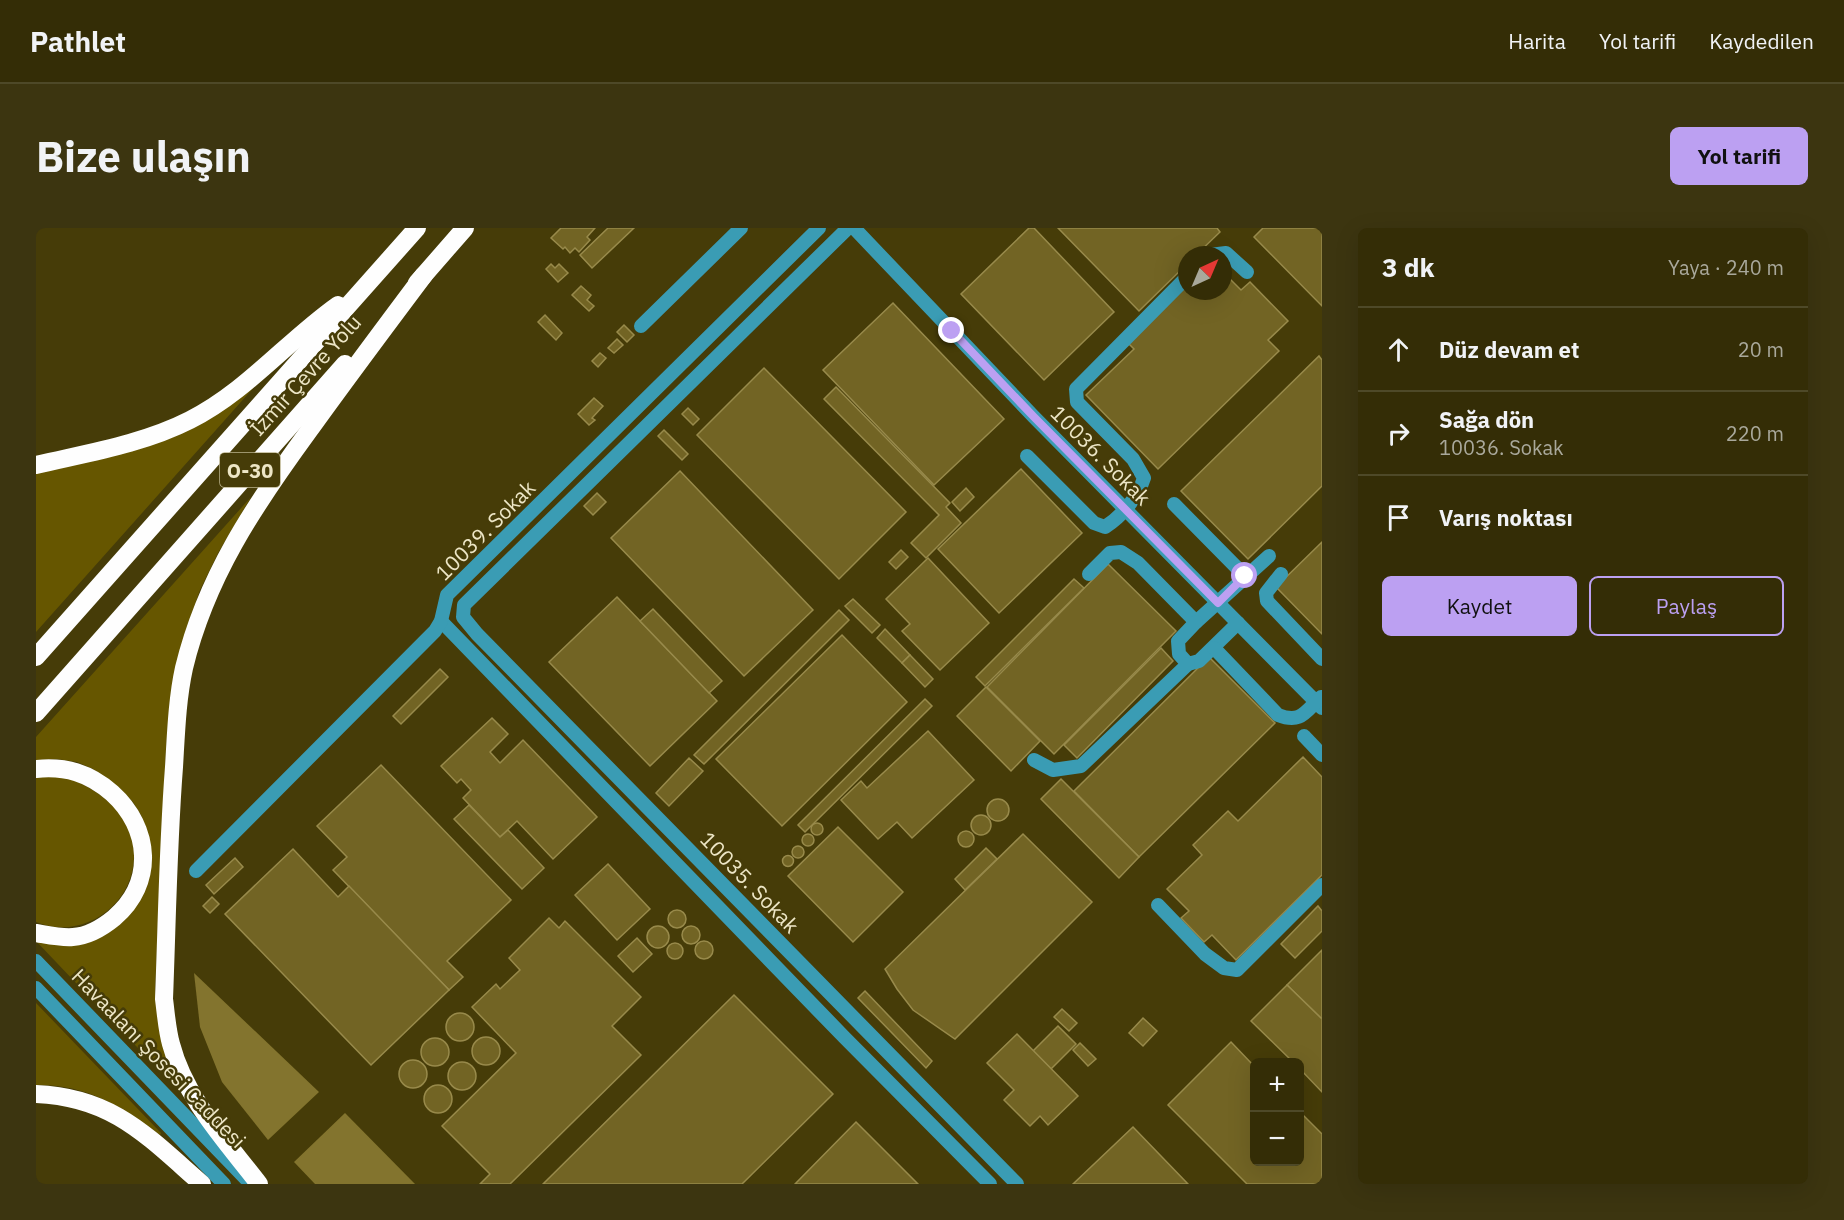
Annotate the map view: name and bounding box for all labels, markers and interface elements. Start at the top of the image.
text: Pathlet [30,23,126,60]
text: Harita [1508,27,1566,55]
text: Yol tarifi [1599,27,1676,55]
text: Kaydedilen [1709,27,1814,55]
button: Yol tarifi [1670,127,1808,185]
text: Bize ulaşın [36,129,251,184]
north arrow [1178,246,1232,300]
text: 3 dk [1382,250,1435,284]
text: Yaya · 240 m [1668,254,1784,281]
street label: İzmir Çevre Yolu [243,308,367,442]
route end [938,317,964,343]
icon: ahead [1382,333,1415,366]
text: Düz devam et [1439,335,1579,364]
text: 20 m [1738,336,1784,363]
street label: 10036. Sokak [1045,399,1157,511]
text: Sağa dön [1439,405,1534,434]
icon: right [1382,417,1415,450]
text: 220 m [1726,420,1784,447]
text: 10036. Sokak [1439,434,1564,461]
road number: O-30 [220,453,280,487]
street label: 10039. Sokak [429,474,541,586]
icon: arrive [1382,501,1415,534]
text: Varış noktası [1439,503,1573,532]
route start [1231,562,1257,588]
button: Kaydet [1382,576,1577,636]
button: Paylaş [1589,576,1784,636]
street label: 10035. Sokak [694,825,806,939]
street label: Havaalanı Şosesi Caddesi [66,962,252,1154]
map controls [1250,1058,1304,1166]
button: + [1250,1058,1304,1112]
button: − [1250,1112,1304,1166]

